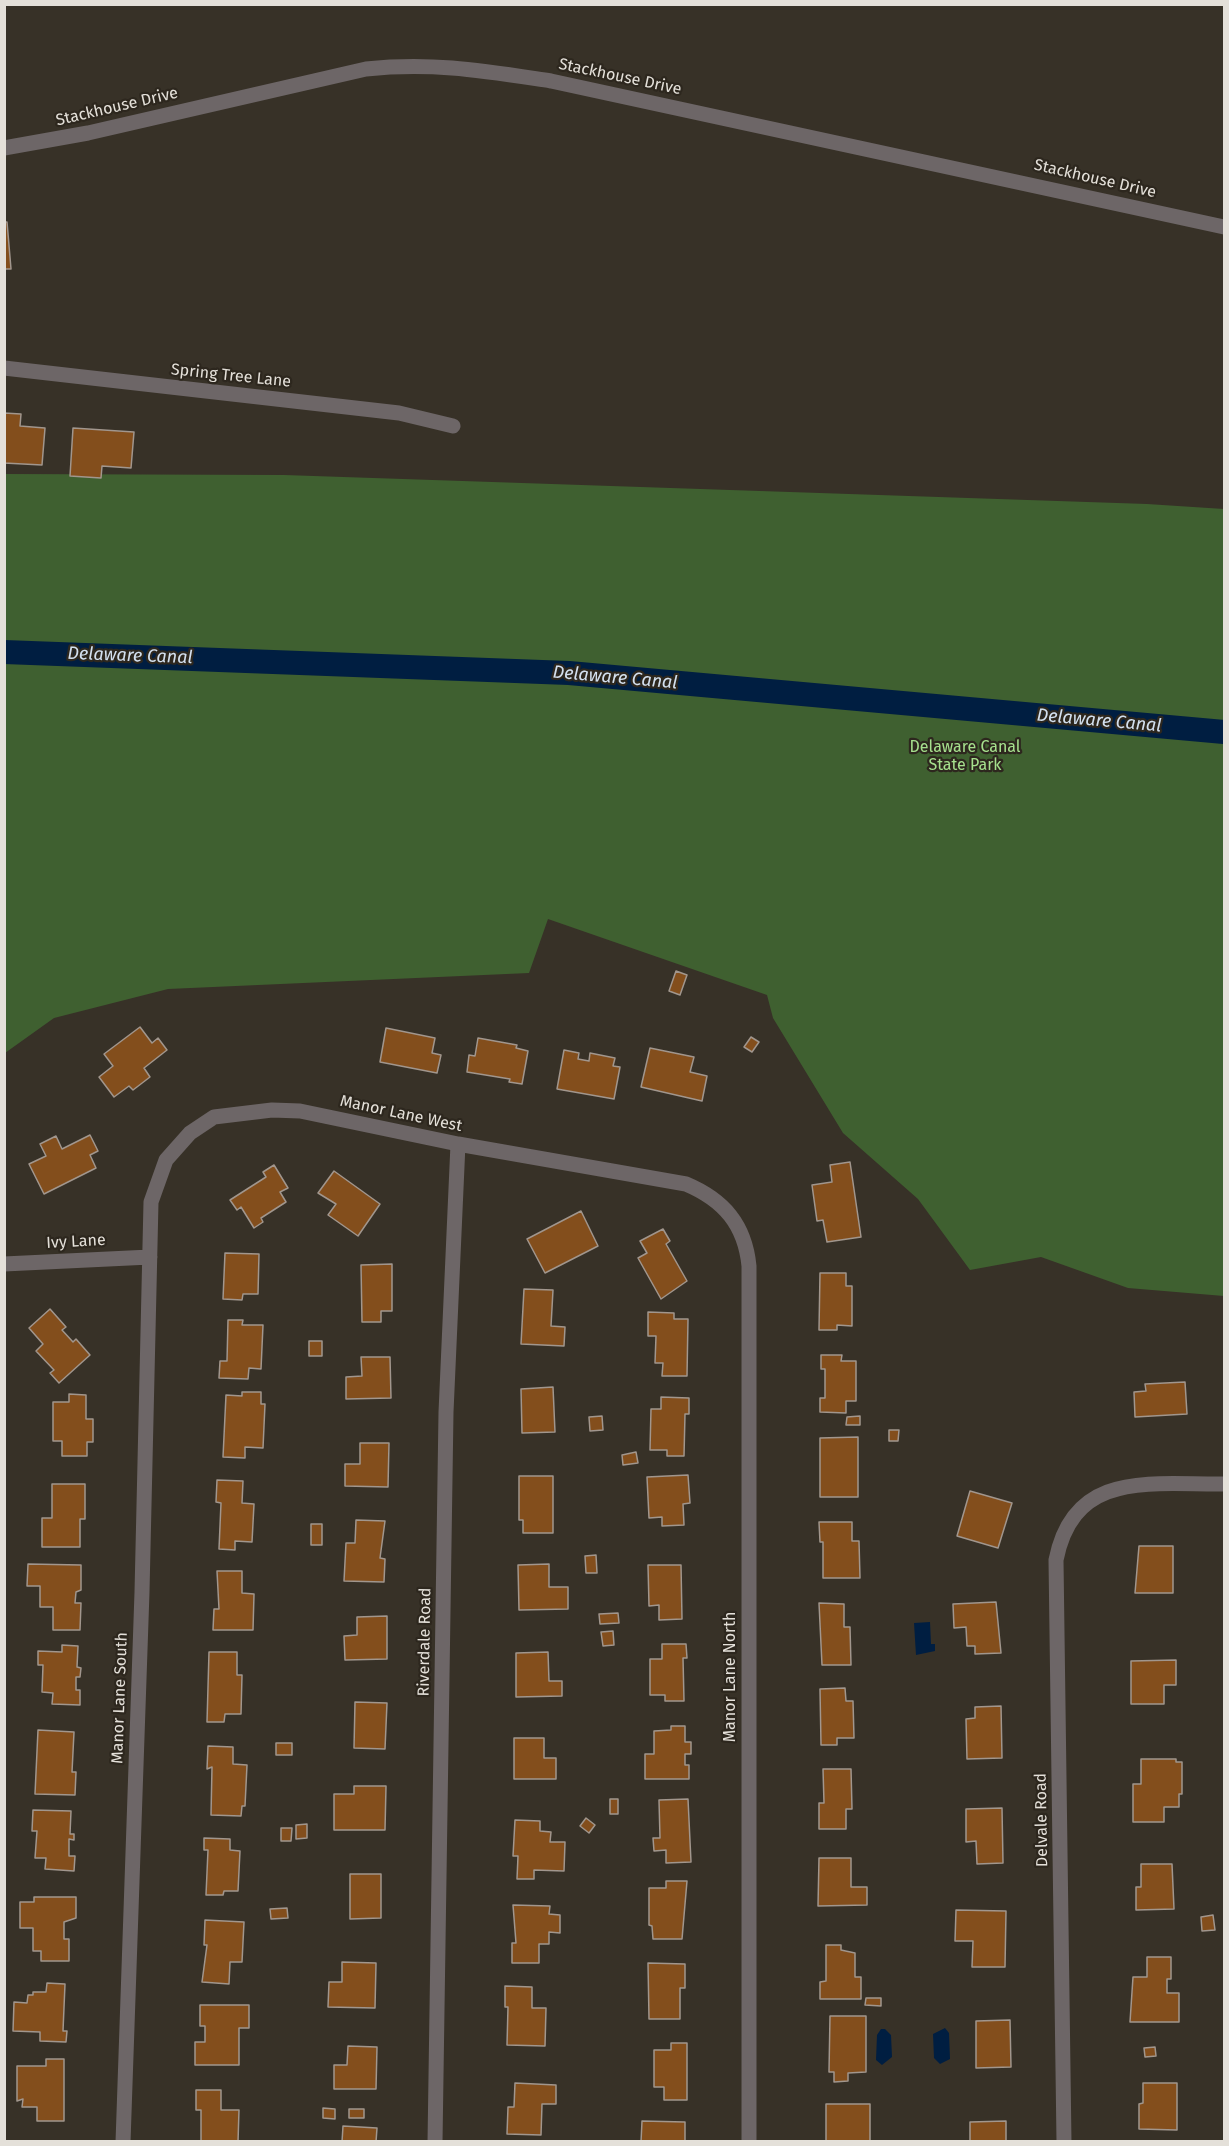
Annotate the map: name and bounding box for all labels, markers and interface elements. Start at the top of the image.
street label: Stackhouse Drive [557,55,683,99]
street label: Stackhouse Drive [54,84,180,130]
street label: Stackhouse Drive [1032,156,1158,202]
street label: Spring Tree Lane [170,360,292,392]
water label: Delaware Canal [67,643,193,669]
water label: Delaware Canal [552,662,678,694]
water label: Delaware Canal [1036,705,1162,737]
park label: Delaware Canal State Park [909,738,1021,776]
street label: Manor Lane West [338,1092,464,1136]
street label: Ivy Lane [46,1231,106,1253]
street label: Riverdale Road [414,1587,436,1697]
street label: Manor Lane North [721,1612,741,1742]
street label: Manor Lane South [108,1632,132,1764]
street label: Delvale Road [1032,1773,1052,1867]

